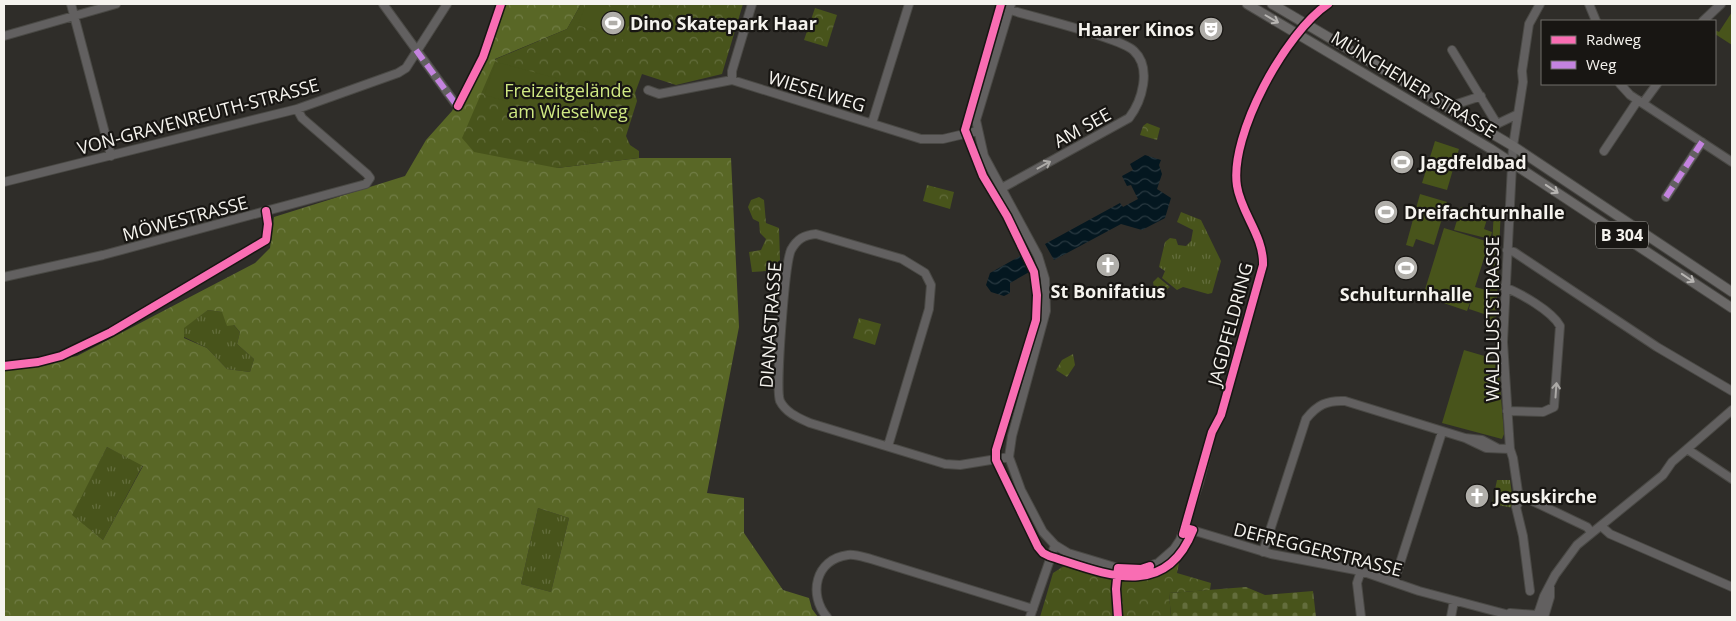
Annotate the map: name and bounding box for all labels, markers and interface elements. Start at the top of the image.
sports icon: Dino Skatepark Haar [600,10,626,36]
place label: Dino Skatepark Haar [630,11,817,35]
one-way arrow [1264,14,1279,24]
theatre icon: Haarer Kinos [1198,16,1224,42]
place label: Haarer Kinos [1077,17,1194,41]
legend [1541,20,1716,85]
street label: MÜNCHENER STRASSE [1327,25,1501,143]
text: Radweg [1586,29,1641,49]
text: Weg [1586,54,1616,74]
street label: WIESELWEG [765,65,869,117]
street label: VON-GRAVENREUTH-STRASSE [75,72,321,160]
park label: Freizeitgelände am Wieselweg [504,78,632,123]
street label: AM SEE [1049,101,1115,153]
sports icon: Jagdfeldbad [1389,149,1415,175]
place label: Jagdfeldbad [1418,150,1527,174]
one-way arrow [1037,160,1052,170]
one-way arrow [1545,184,1559,194]
street label: MÖWESTRASSE [120,190,250,246]
sports icon: Dreifachturnhalle [1373,199,1399,225]
place label: Dreifachturnhalle [1404,200,1565,224]
road number: B 304 [1596,222,1648,248]
street label: WALDLUSTSTRASSE [1480,237,1504,401]
church icon: St Bonifatius [1095,252,1121,278]
sports icon: Schulturnhalle [1393,255,1419,281]
street label: JAGDFELDRING [1201,260,1258,390]
street label: DIANASTRASSE [754,261,786,389]
one-way arrow [1681,273,1695,284]
place label: St Bonifatius [1051,279,1165,303]
place label: Schulturnhalle [1340,282,1472,306]
one-way arrow [1552,382,1561,398]
church icon: Jesuskirche [1464,483,1490,509]
place label: Jesuskirche [1492,484,1597,508]
street label: DEFREGGERSTRASSE [1231,516,1405,582]

